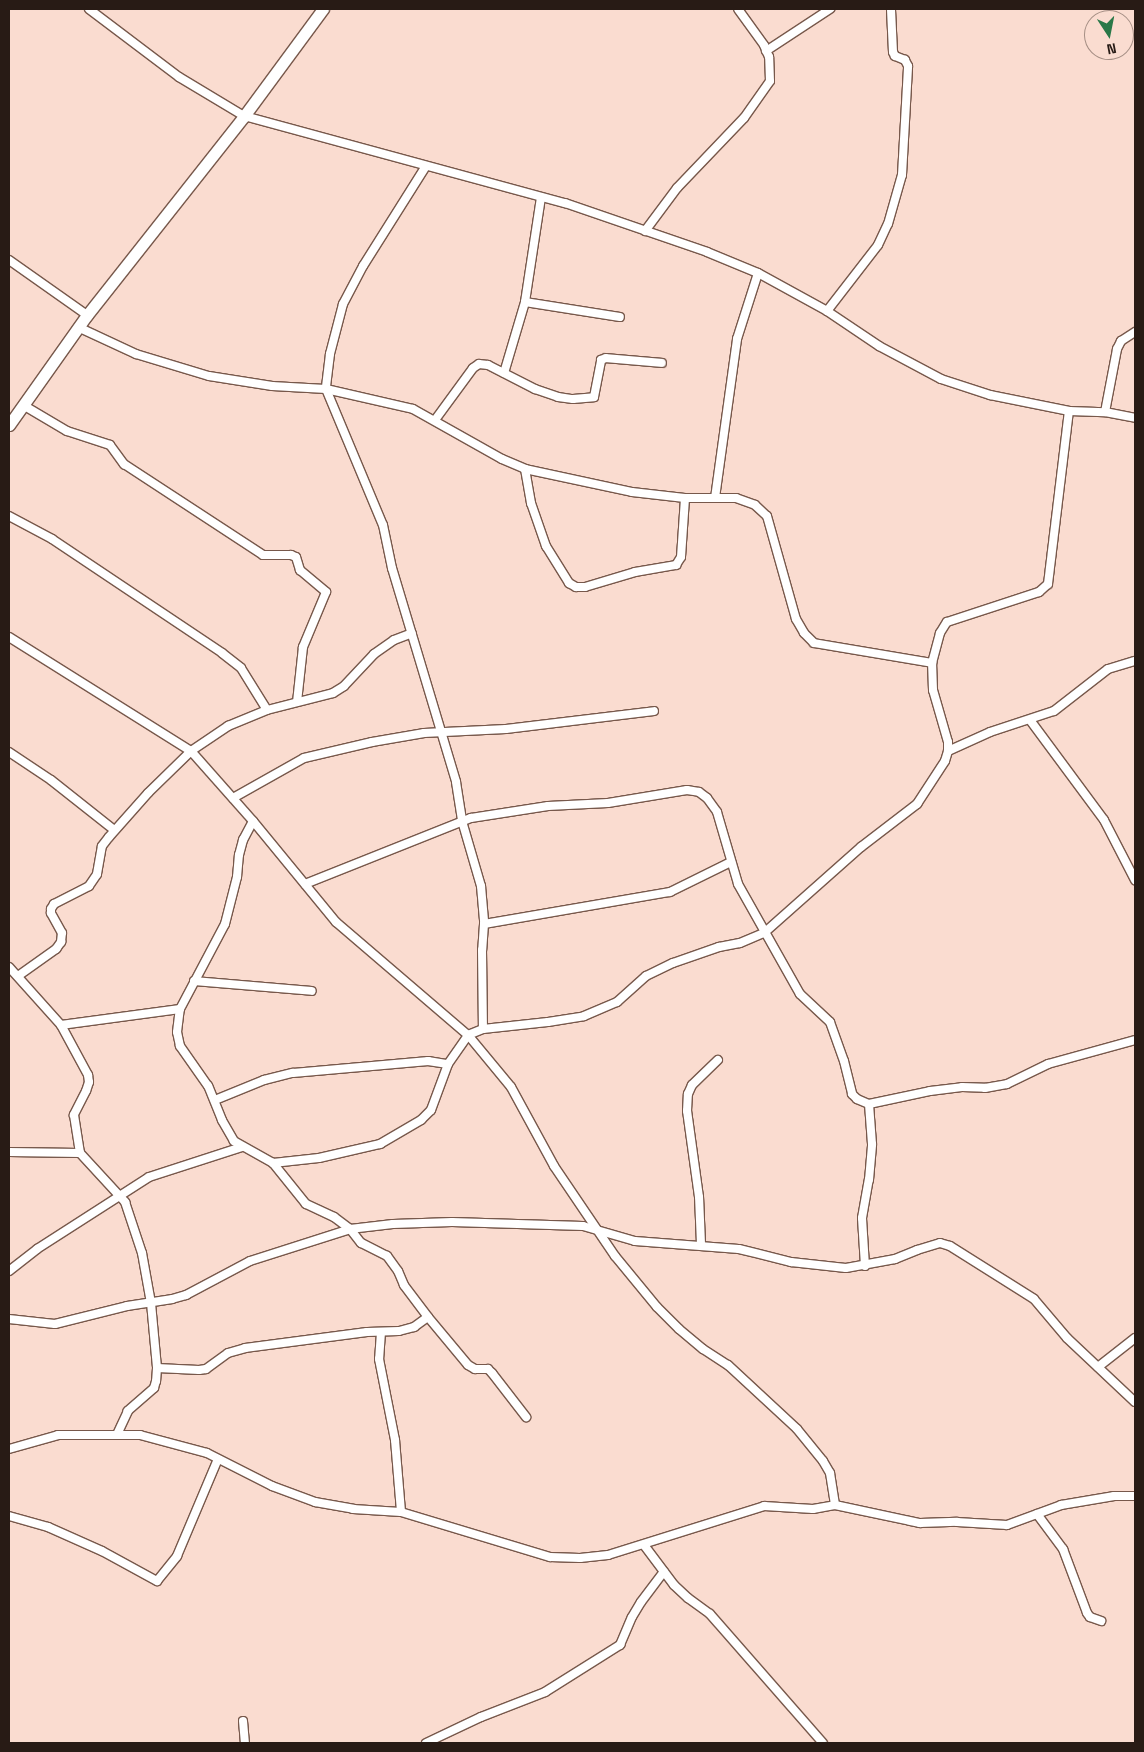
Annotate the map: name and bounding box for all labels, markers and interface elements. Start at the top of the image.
north arrow [1084,10,1134,60]
text: N [1105,39,1118,58]

